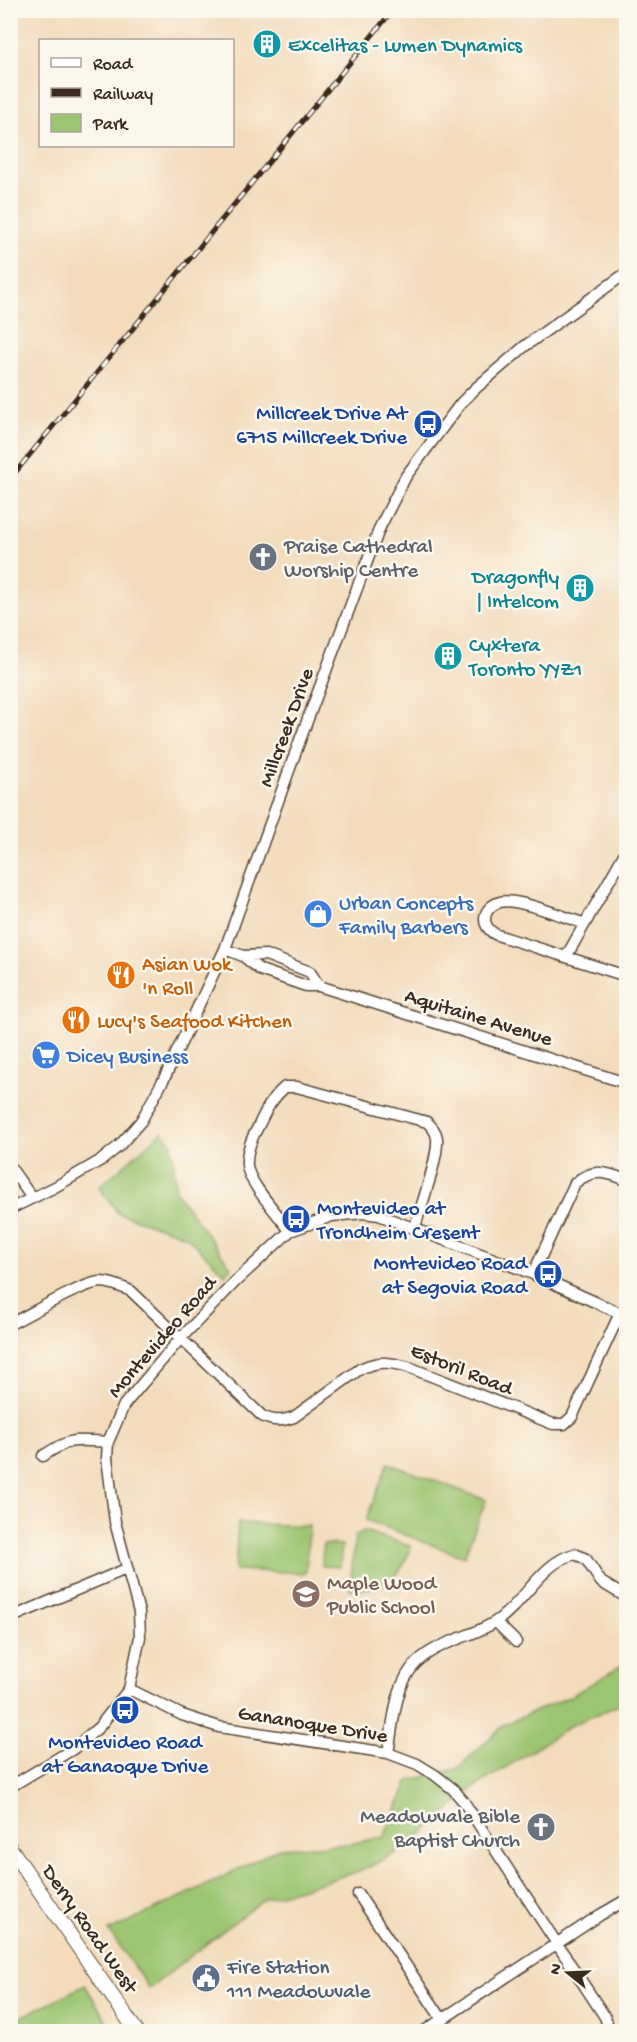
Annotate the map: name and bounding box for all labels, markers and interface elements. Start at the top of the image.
building icon: Excelitas - Lumen Dynamics [251,28,283,60]
place label: Excelitas - Lumen Dynamics [288,35,523,60]
legend [39,39,234,147]
text: Road [93,55,134,76]
text: Railway [93,85,153,106]
text: Park [92,115,129,136]
place label: Millcreek Drive At 6715 Millcreek Drive [236,403,409,452]
bus stop icon: Millcreek Drive At 6715 Millcreek Drive [412,408,444,440]
place label: Praise Cathedral Worship Centre [283,536,433,585]
church icon: Praise Cathedral Worship Centre [247,541,279,573]
place label: Dragonfly | Intelcom [470,567,559,616]
building icon: Dragonfly | Intelcom [564,572,596,604]
place label: Cyxtera Toronto YYZ1 [468,635,582,684]
building icon: Cyxtera Toronto YYZ1 [432,640,464,672]
street label: Millcreek Drive [255,664,322,791]
place label: Urban Concepts Family Barbers [338,893,474,942]
shop icon: Urban Concepts Family Barbers [302,898,334,930]
place label: Asian Wok 'n Roll [142,954,234,1003]
restaurant icon: Asian Wok 'n Roll [105,959,137,991]
street label: Aquitaine Avenue [401,985,556,1054]
restaurant icon: Lucy's Seafood Kitchen [60,1004,92,1036]
place label: Lucy's Seafood Kitchen [97,1011,292,1036]
supermarket icon: Dicey Business [30,1039,62,1071]
place label: Dicey Business [65,1046,189,1071]
place label: Montevideo at Trondheim Cresent [316,1198,481,1247]
bus stop icon: Montevideo at Trondheim Cresent [280,1203,312,1235]
place label: Montevideo Road at Segovia Road [373,1253,529,1302]
bus stop icon: Montevideo Road at Segovia Road [532,1258,564,1290]
street label: Montevideo Road [104,1271,225,1404]
street label: Estoril Road [406,1339,517,1404]
place label: Maple Wood Public School [326,1573,438,1622]
school or university icon: Maple Wood Public School [290,1578,322,1610]
bus stop icon: Montevideo Road at Ganaoque Drive [109,1694,141,1726]
street label: Gananoque Drive [236,1702,390,1751]
place label: Montevideo Road at Ganaoque Drive [42,1732,209,1781]
place label: Meadowvale Bible Baptist Church [360,1806,521,1855]
church icon: Meadowvale Bible Baptist Church [525,1811,557,1843]
street label: Derry Road West [34,1860,143,2001]
north arrow [538,1943,598,2003]
place label: Fire Station 111 Meadowvale [226,1957,372,2006]
text: N [546,1961,568,1977]
public building icon: Fire Station 111 Meadowvale [190,1962,222,1994]

